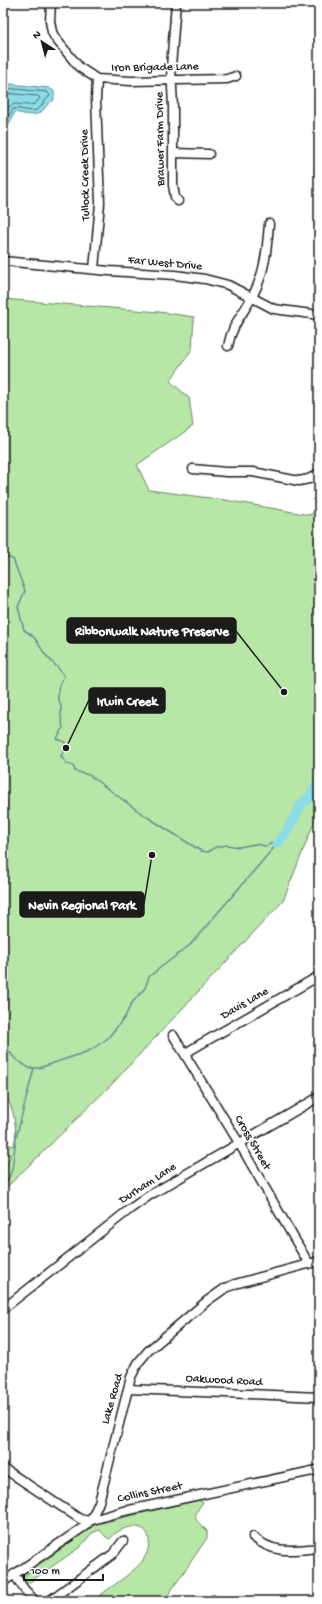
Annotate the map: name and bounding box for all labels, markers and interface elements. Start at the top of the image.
north arrow [22,22,62,62]
text: N [31,29,44,42]
street label: Iron Brigade Lane [111,60,200,76]
street label: Brawer Farm Drive [153,91,169,187]
street label: Tullock Creek Drive [78,128,94,222]
street label: Far West Drive [126,254,204,274]
callout: Ribbonwalk Nature Preserve [67,618,236,643]
text: Ribbonwalk Nature Preserve [74,625,230,640]
callout: Irwin Creek [89,688,165,713]
text: Irwin Creek [97,695,160,710]
callout: Nevin Regional Park [20,892,144,917]
text: Nevin Regional Park [28,899,138,914]
street label: Davis Lane [218,984,272,1024]
street label: Cross Street [231,1113,274,1174]
street label: Durham Lane [116,1160,180,1208]
street label: Lake Road [99,1371,127,1426]
street label: Oakwood Road [185,1372,264,1390]
street label: Collins Street [116,1479,185,1507]
scale bar [24,1556,103,1582]
text: 100 m [29,1565,60,1579]

